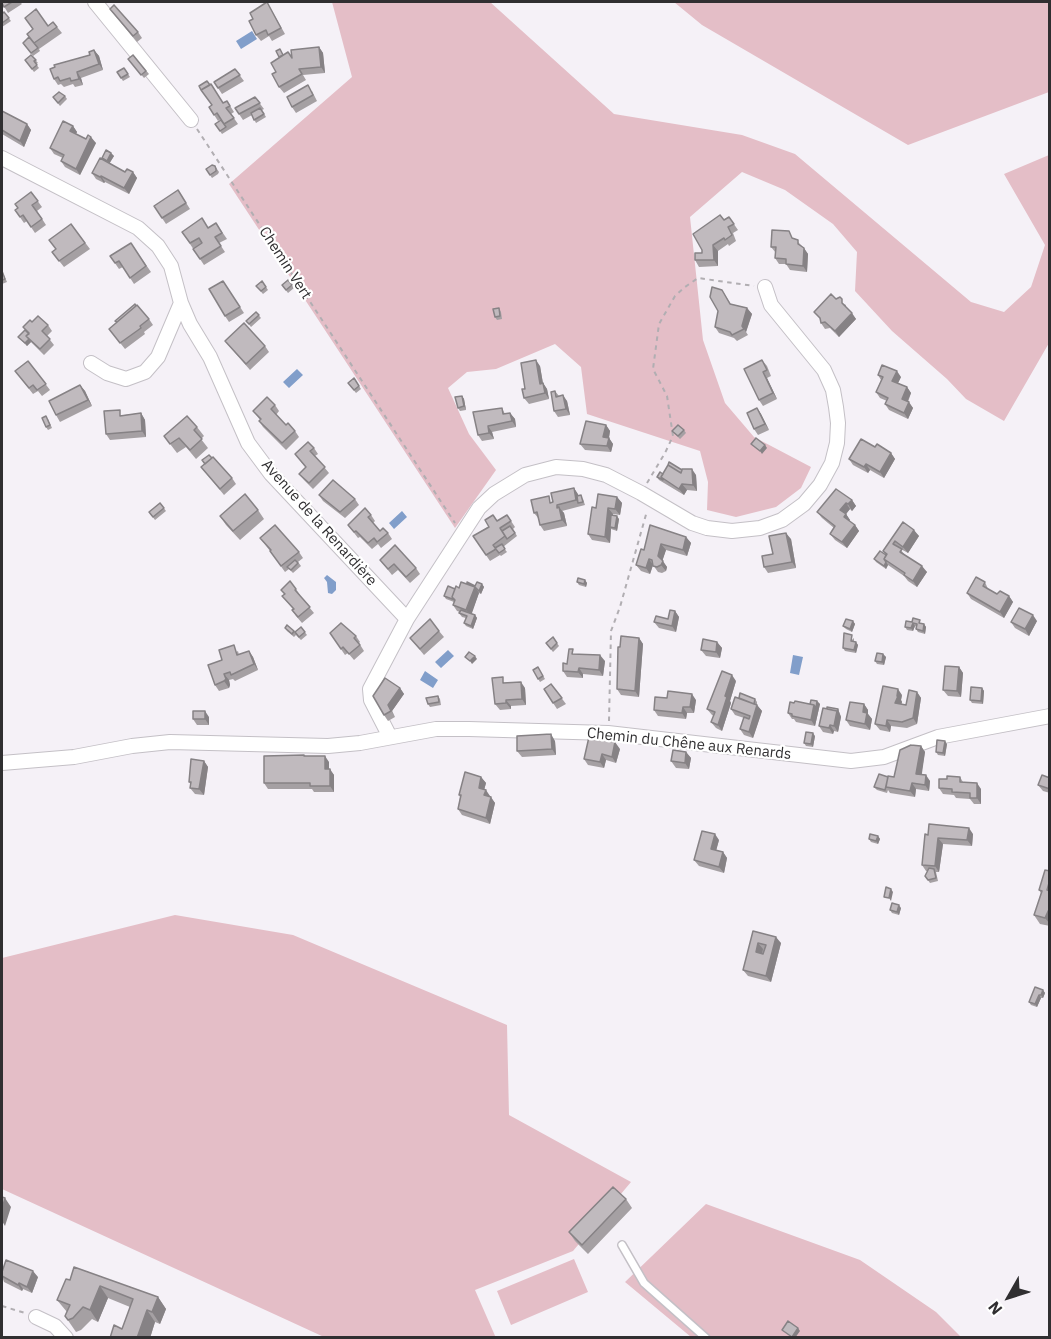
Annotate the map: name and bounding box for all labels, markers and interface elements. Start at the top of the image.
street label: Chemin Vert [255,223,315,303]
street label: Avenue de la Renardière [258,456,380,590]
street label: Chemin du Chêne aux Renards [586,724,792,764]
north arrow [979,1267,1039,1327]
text: N [984,1298,1006,1319]

